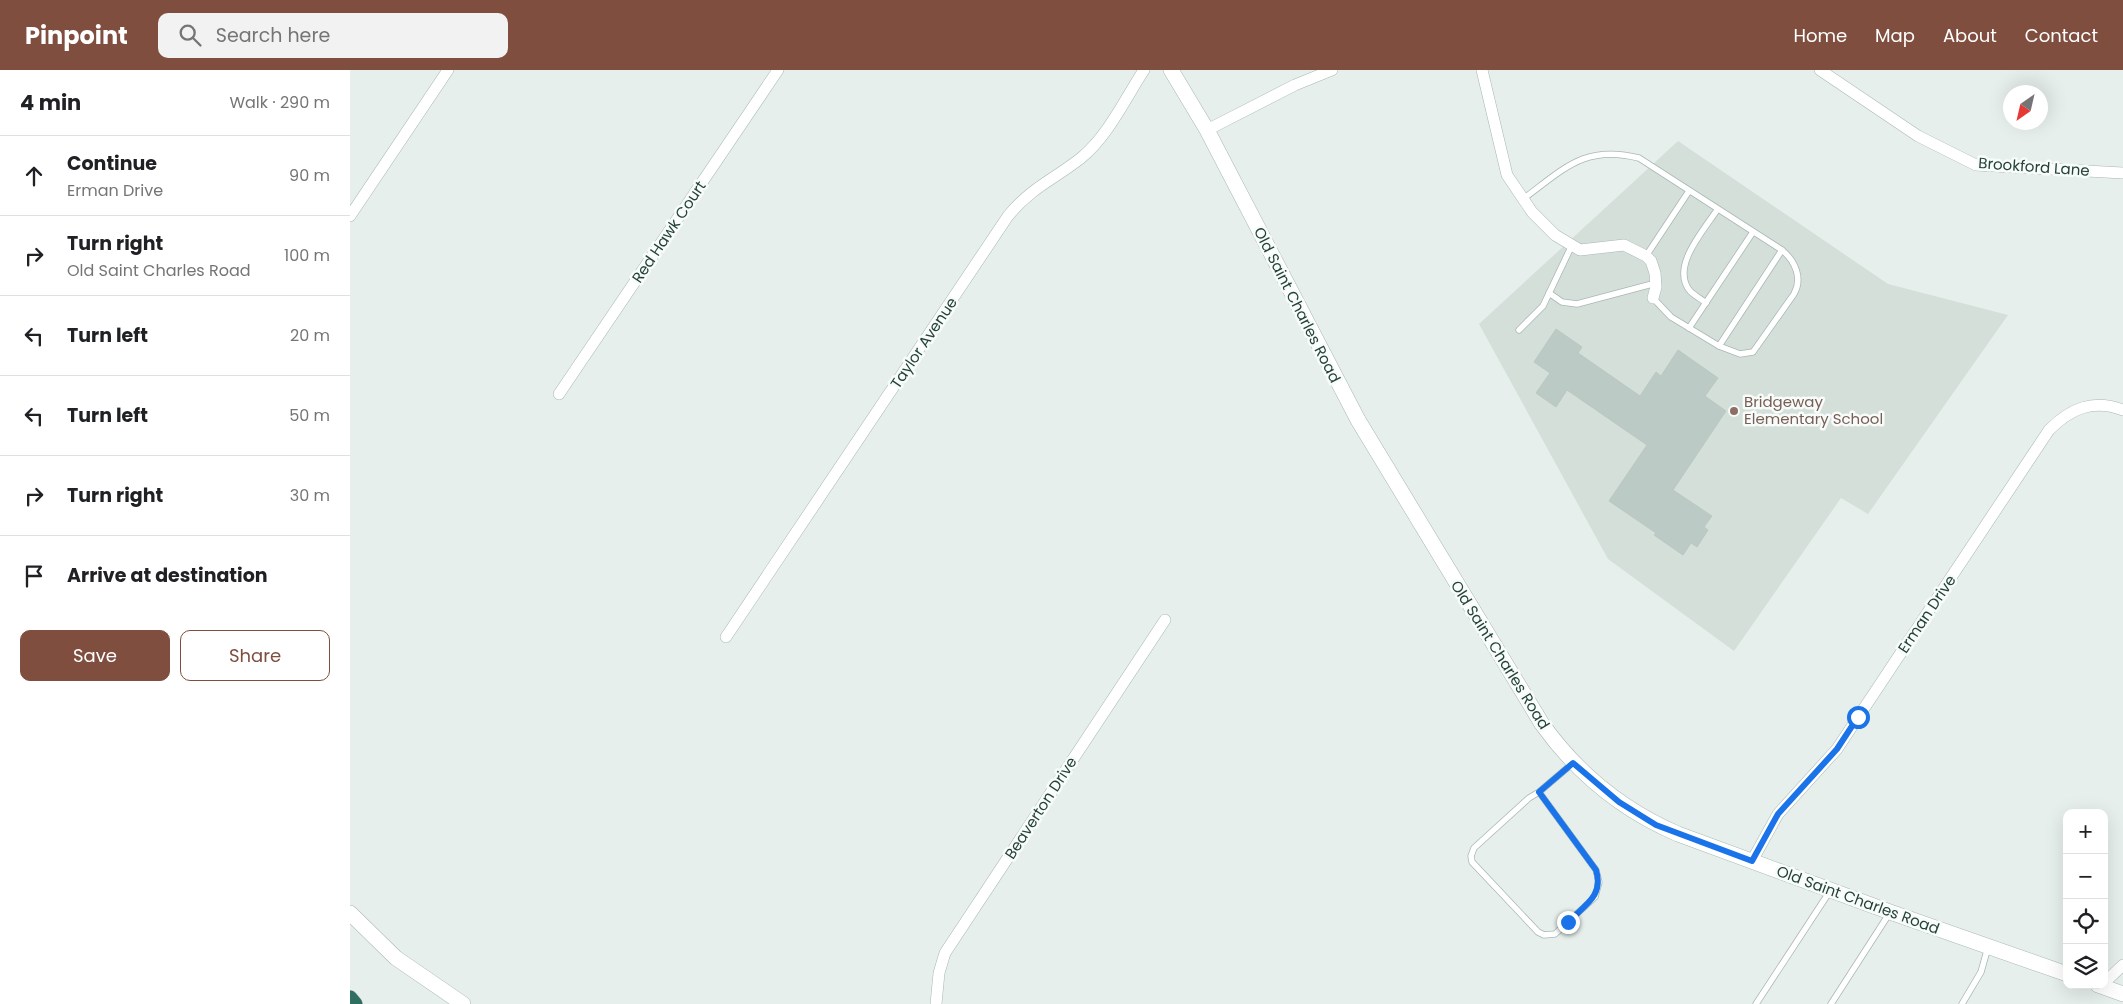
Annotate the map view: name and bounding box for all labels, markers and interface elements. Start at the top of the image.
search box [158,13,508,58]
text: Pinpoint [25,19,128,52]
icon: search [176,21,204,49]
text: Search here [216,22,330,49]
text: Home [1793,23,1847,48]
text: Map [1875,23,1915,48]
text: About [1943,23,1997,48]
text: Contact [2025,23,2098,48]
north arrow [2003,85,2048,130]
text: 4 min [20,88,81,117]
text: Walk · 290 m [229,91,330,114]
text: Continue [67,150,157,177]
street label: Brookford Lane [1978,152,2090,181]
icon: ahead [20,162,48,190]
text: 90 m [289,164,330,187]
street label: Red Hawk Court [627,177,711,287]
text: Erman Drive [67,179,163,202]
street label: Old Saint Charles Road [1249,223,1346,386]
text: Turn right [67,230,163,257]
icon: right [20,242,48,270]
text: 100 m [284,244,330,267]
text: Old Saint Charles Road [67,259,251,282]
street label: Taylor Avenue [885,293,962,392]
icon: left [20,322,48,350]
text: Turn left [67,322,148,349]
text: 20 m [290,324,330,347]
place label: Bridgeway Elementary School [1744,391,1883,429]
icon: left [20,402,48,430]
text: Turn left [67,402,148,429]
text: 50 m [289,404,330,427]
marker: Bridgeway Elementary School [1728,405,1740,417]
icon: right [20,482,48,510]
text: Turn right [67,482,163,509]
text: 30 m [290,484,330,507]
icon: arrive [20,562,48,590]
text: Arrive at destination [67,562,268,589]
street label: Erman Drive [1893,571,1960,657]
street label: Old Saint Charles Road [1446,576,1555,733]
button: Save [20,630,170,681]
button: Share [180,630,330,681]
route start [1847,706,1870,729]
street label: Beaverton Drive [1000,752,1082,863]
map controls [2063,809,2108,989]
button: + [2063,809,2108,854]
button: − [2063,854,2108,899]
street label: Old Saint Charles Road [1774,860,1943,939]
button: locate [2063,899,2108,944]
route end [1557,911,1580,934]
button: layers [2063,944,2108,989]

